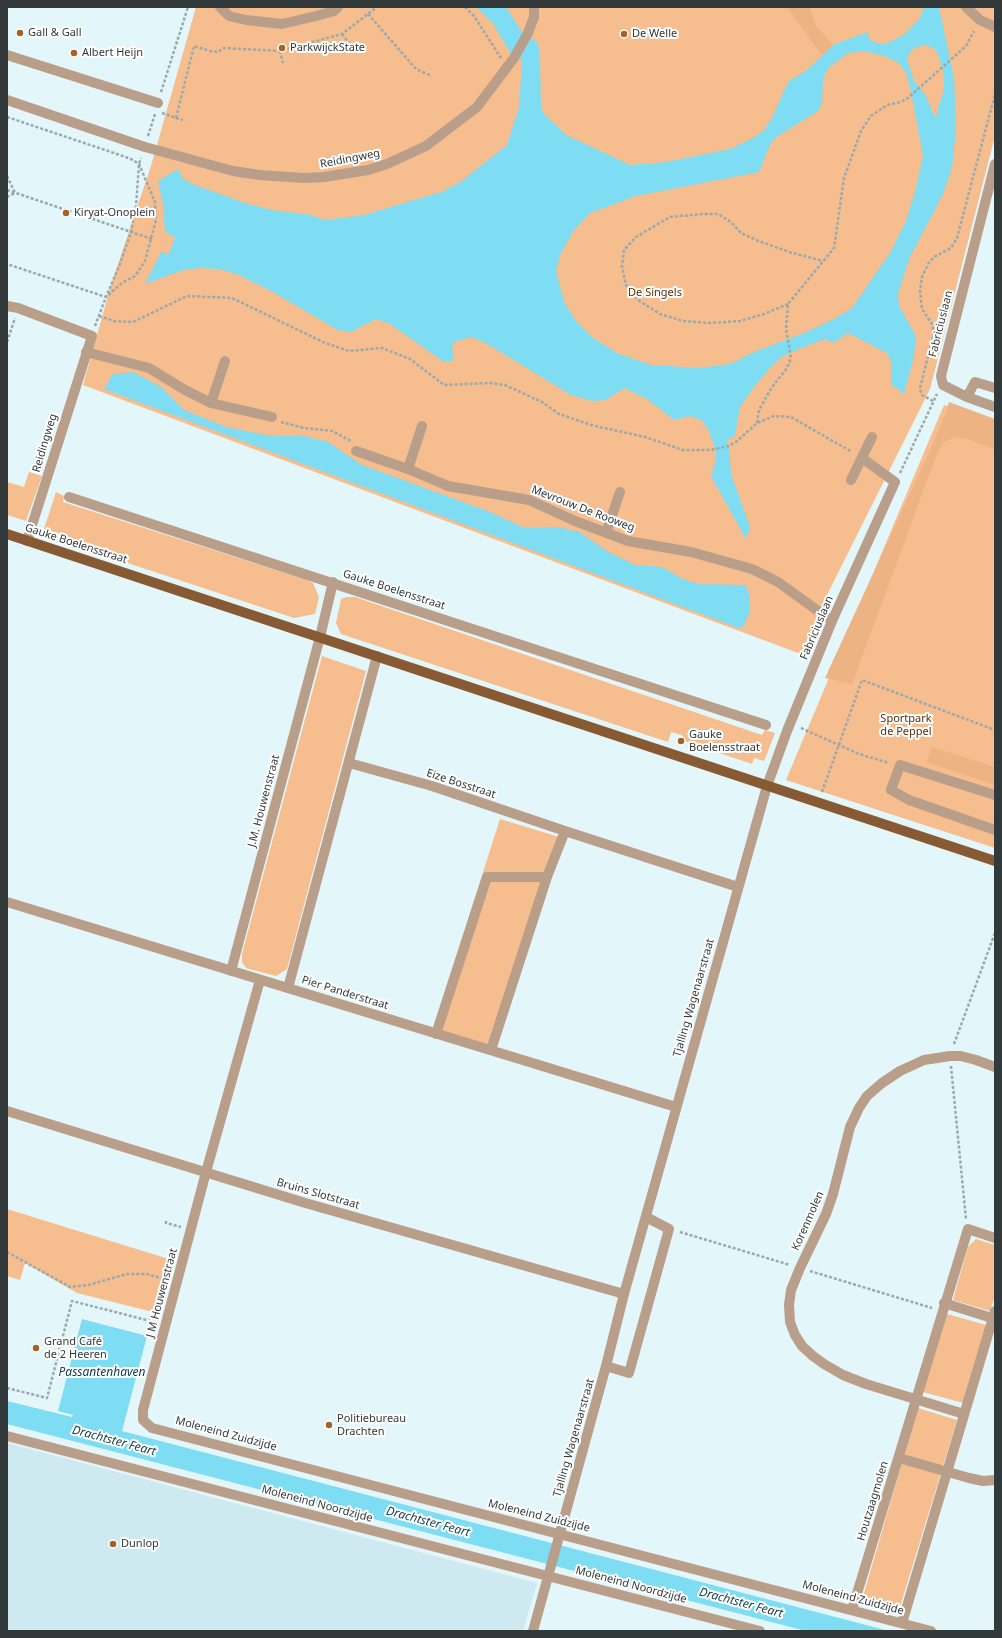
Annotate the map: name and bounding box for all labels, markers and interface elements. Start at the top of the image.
place label: Gall & Gall [28,26,81,40]
place label: De Welle [632,27,677,41]
marker: Gall & Gall [15,28,25,38]
marker: De Welle [619,29,629,39]
place label: ParkwijckState [290,41,365,55]
marker: ParkwijckState [277,43,287,53]
place label: Albert Heijn [82,46,143,60]
marker: Albert Heijn [69,48,79,58]
street label: Reidingweg [319,147,381,171]
place label: Kiryat-Onoplein [74,206,155,220]
marker: Kiryat-Onoplein [61,208,71,218]
park label: De Singels [628,286,682,300]
street label: Fabriciuslaan [926,289,956,359]
street label: Reidingweg [30,412,60,474]
street label: Mevrouw De Rooweg [530,483,636,535]
street label: Gauke Boelensstraat [23,521,129,567]
street label: Gauke Boelensstraat [341,567,447,613]
street label: Fabriciuslaan [798,594,836,662]
park label: Sportpark de Peppel [880,712,932,738]
place label: Gauke Boelensstraat [689,728,760,754]
marker: Gauke Boelensstraat [676,736,686,746]
street label: J.M. Houwenstraat [245,753,283,849]
street label: Eize Bosstraat [425,767,497,801]
street label: Tjalling Wagenaarstraat [671,937,717,1059]
street label: Pier Panderstraat [300,974,390,1012]
street label: Bruins Slotstraat [275,1176,361,1212]
street label: Korenmolen [789,1189,827,1253]
street label: J M Houwenstraat [144,1247,180,1339]
place label: Grand Café de 2 Heeren [44,1335,107,1361]
marker: Grand Café de 2 Heeren [31,1343,41,1353]
water label: Passantenhaven [59,1366,145,1380]
street label: Tjalling Wagenaarstraat [551,1377,597,1499]
place label: Politiebureau Drachten [337,1412,406,1438]
street label: Moleneind Zuidzijde [174,1414,278,1454]
marker: Politiebureau Drachten [324,1420,334,1430]
water label: Drachtster Feart [71,1423,157,1459]
street label: Houtzaagmolen [855,1460,891,1542]
street label: Moleneind Noordzijde [260,1483,374,1525]
street label: Moleneind Zuidzijde [487,1497,591,1535]
water label: Drachtster Feart [385,1504,471,1540]
place label: Dunlop [121,1537,159,1551]
marker: Dunlop [108,1539,118,1549]
street label: Moleneind Noordzijde [574,1564,688,1606]
street label: Moleneind Zuidzijde [801,1578,905,1618]
water label: Drachtster Feart [698,1585,784,1621]

